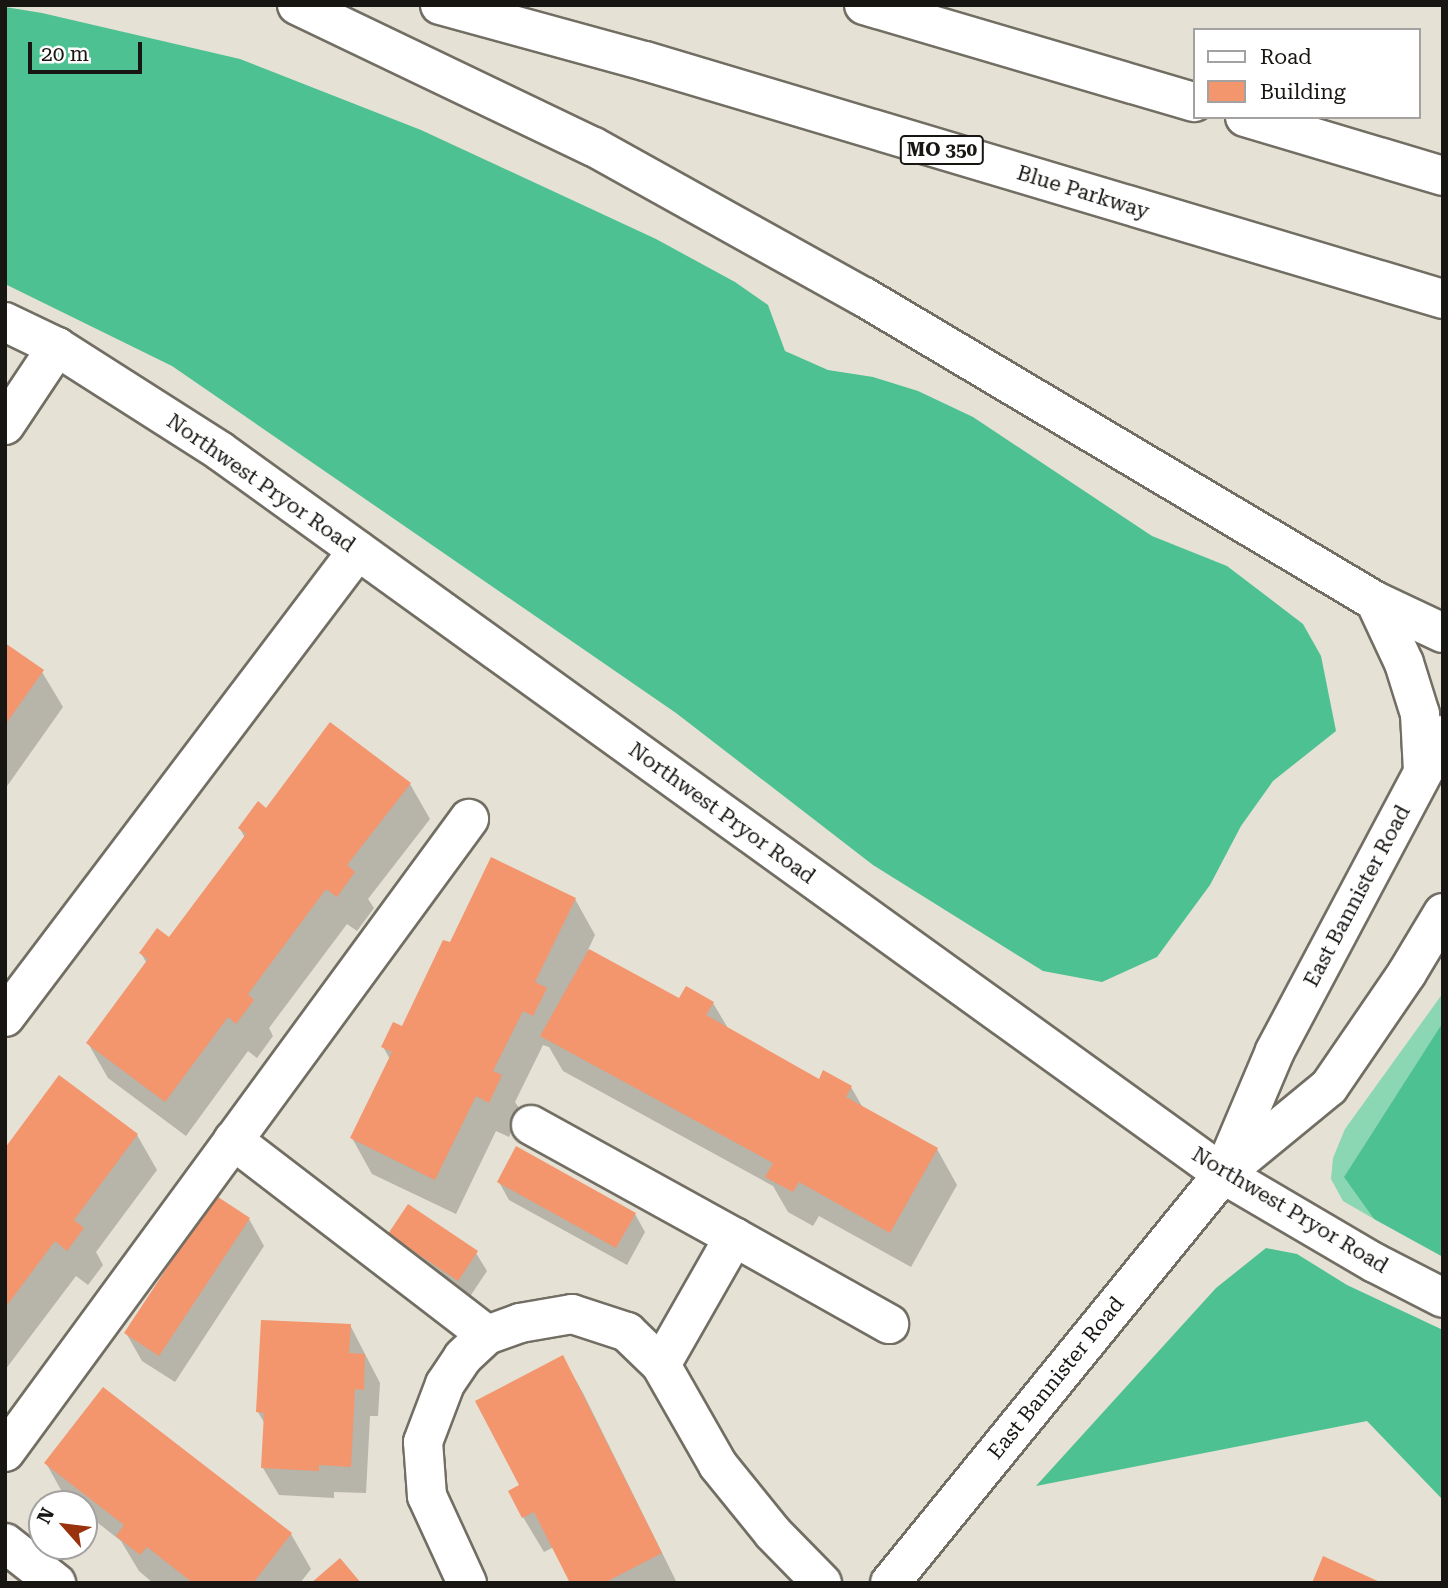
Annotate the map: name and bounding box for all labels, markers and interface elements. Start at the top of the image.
scale bar [32,28,145,72]
legend [1192,28,1420,119]
text: 20 m [41,42,89,66]
text: Road [1260,45,1312,69]
text: Building [1260,80,1346,104]
road number: MO 350 [898,134,986,166]
street label: Blue Parkway [1014,160,1152,224]
street label: Northwest Pryor Road [162,408,360,558]
street label: Northwest Pryor Road [624,737,820,889]
street label: East Bannister Road [1298,801,1416,991]
street label: Northwest Pryor Road [1187,1141,1393,1279]
street label: East Bannister Road [983,1292,1129,1464]
north arrow [28,1490,98,1560]
text: N [32,1504,59,1528]

